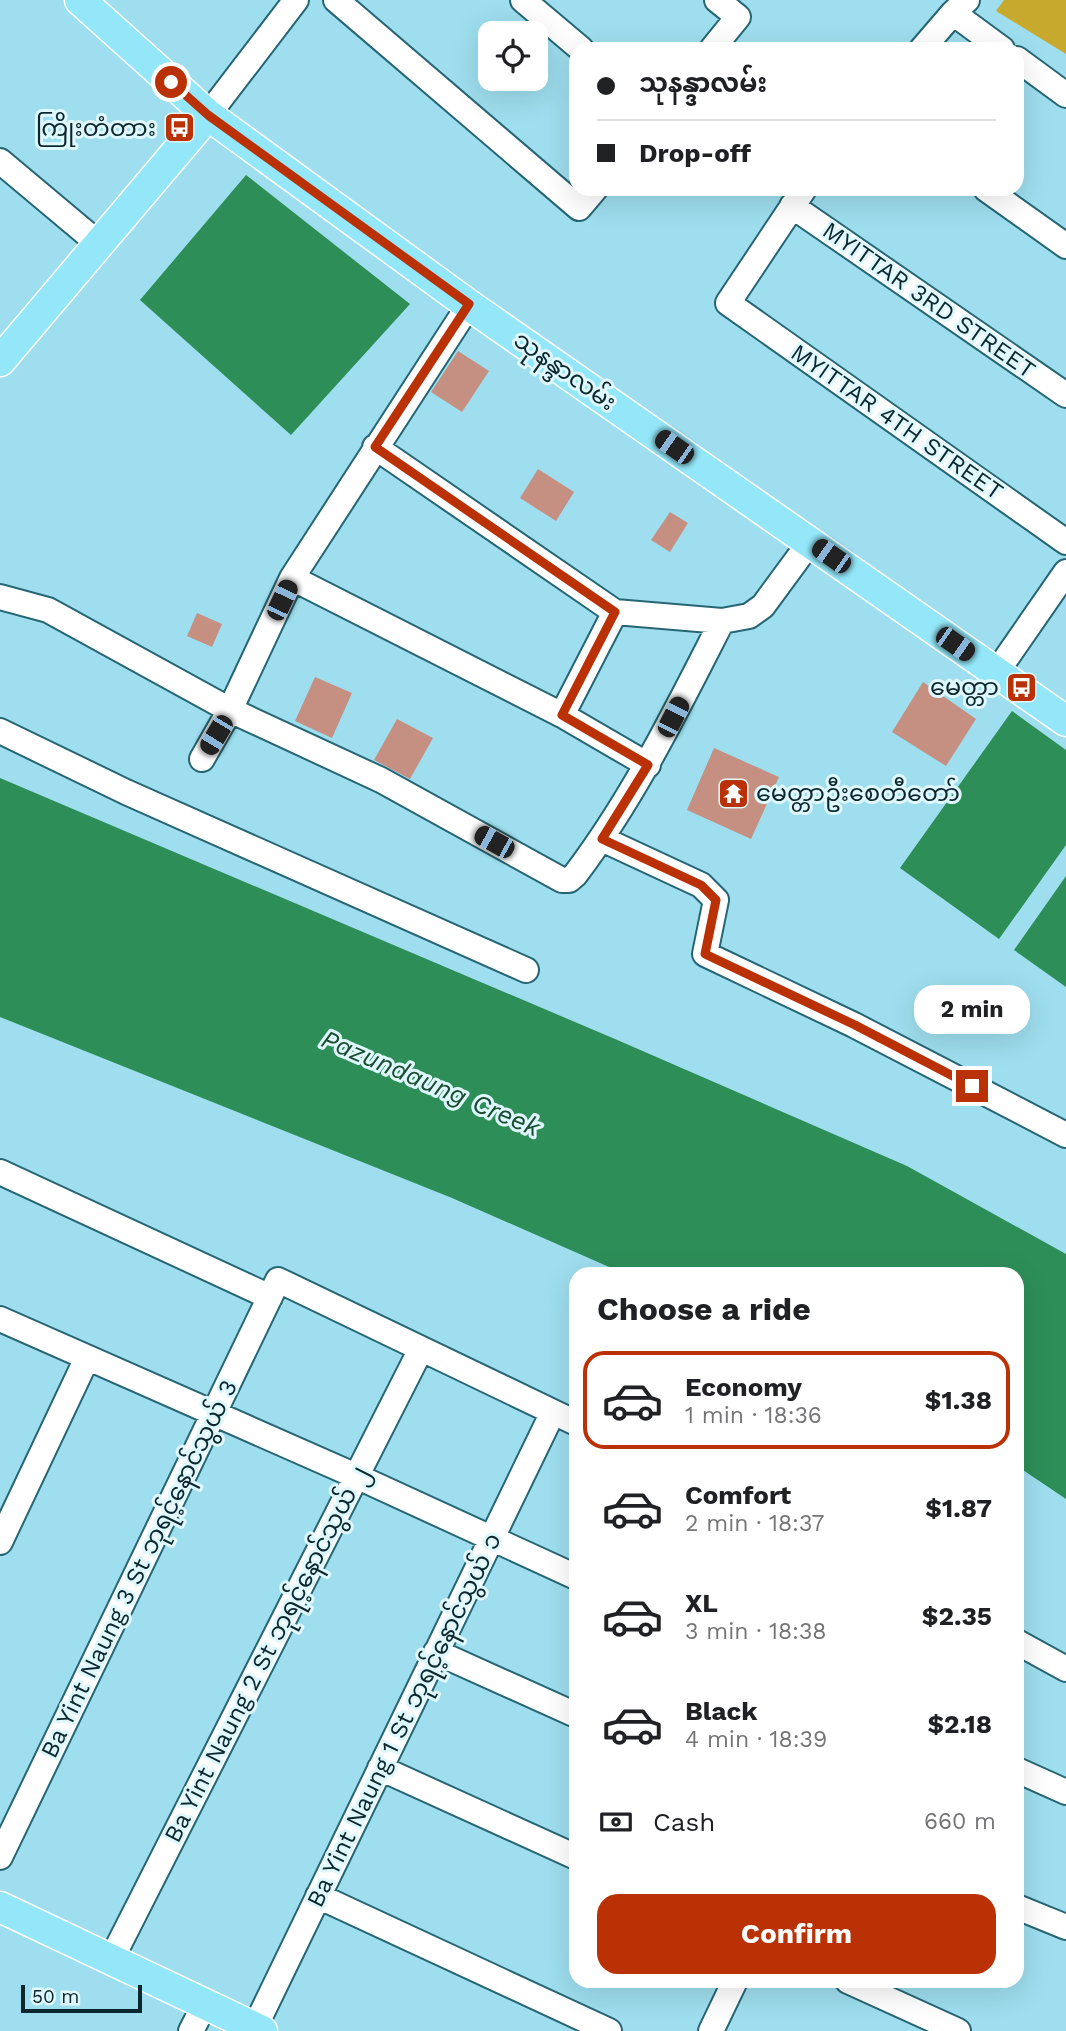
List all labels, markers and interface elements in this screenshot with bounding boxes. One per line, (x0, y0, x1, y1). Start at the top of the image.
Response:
map controls (478, 21, 548, 91)
button: locate (478, 21, 548, 91)
route start (155, 66, 187, 98)
text: သုနန္ဒာလမ်း (639, 68, 767, 98)
bus stop icon: ကြိုးတံတား (162, 111, 196, 145)
place label: ကြိုးတံတား (36, 112, 156, 147)
text: Drop-off (639, 138, 751, 168)
street label: MYITTAR 3RD STREET (817, 216, 1041, 384)
street label: သုနန္ဒာလမ်း (505, 324, 623, 421)
street label: MYITTAR 4TH STREET (786, 338, 1008, 506)
car (651, 426, 698, 468)
car (808, 535, 855, 577)
car (264, 577, 301, 623)
car (932, 623, 979, 665)
bus stop icon: မေတ္တာ (1005, 670, 1039, 704)
place label: မေတ္တာ (930, 673, 999, 706)
car (655, 694, 692, 740)
car (197, 712, 236, 758)
temple icon: မေတ္တာဦးစေတီတော် (716, 776, 750, 810)
place label: မေတ္တာဦးစေတီတော် (756, 777, 960, 812)
car (471, 823, 518, 861)
callout: 2 min (914, 984, 1030, 1034)
text: 2 min (941, 996, 1003, 1023)
water label: Pazundaung Creek (317, 1023, 546, 1143)
route end (956, 1070, 988, 1102)
text: Choose a ride (597, 1290, 811, 1328)
icon: car (601, 1369, 664, 1432)
text: Economy (685, 1372, 802, 1402)
street label: Ba Yint Naung 3 St ဘုရင့်နောင်သွယ် 3 (33, 1375, 247, 1765)
text: $1.38 (925, 1385, 992, 1415)
text: 1 min · 18:36 (685, 1402, 822, 1429)
street label: Ba Yint Naung 2 St ဘုရင့်နောင်သွယ် ၂ (157, 1460, 378, 1849)
icon: car (601, 1477, 664, 1540)
text: Comfort (685, 1480, 791, 1510)
text: $1.87 (925, 1493, 992, 1523)
text: 2 min · 18:37 (685, 1510, 824, 1537)
street label: Ba Yint Naung 1 St ဘုရင့်နောင်သွယ် ၁ (299, 1528, 512, 1914)
icon: car (601, 1585, 664, 1648)
text: XL (685, 1588, 718, 1618)
text: $2.35 (922, 1601, 992, 1631)
text: 3 min · 18:38 (685, 1618, 826, 1645)
icon: car (601, 1693, 664, 1756)
text: Black (685, 1696, 757, 1726)
text: $2.18 (927, 1709, 992, 1739)
text: 4 min · 18:39 (685, 1726, 827, 1753)
icon: cash (597, 1803, 635, 1841)
text: Cash (653, 1807, 715, 1837)
text: 660 m (924, 1808, 996, 1835)
button: Confirm (597, 1894, 996, 1974)
scale bar (21, 1982, 142, 2014)
text: 50 m (32, 1985, 79, 2008)

